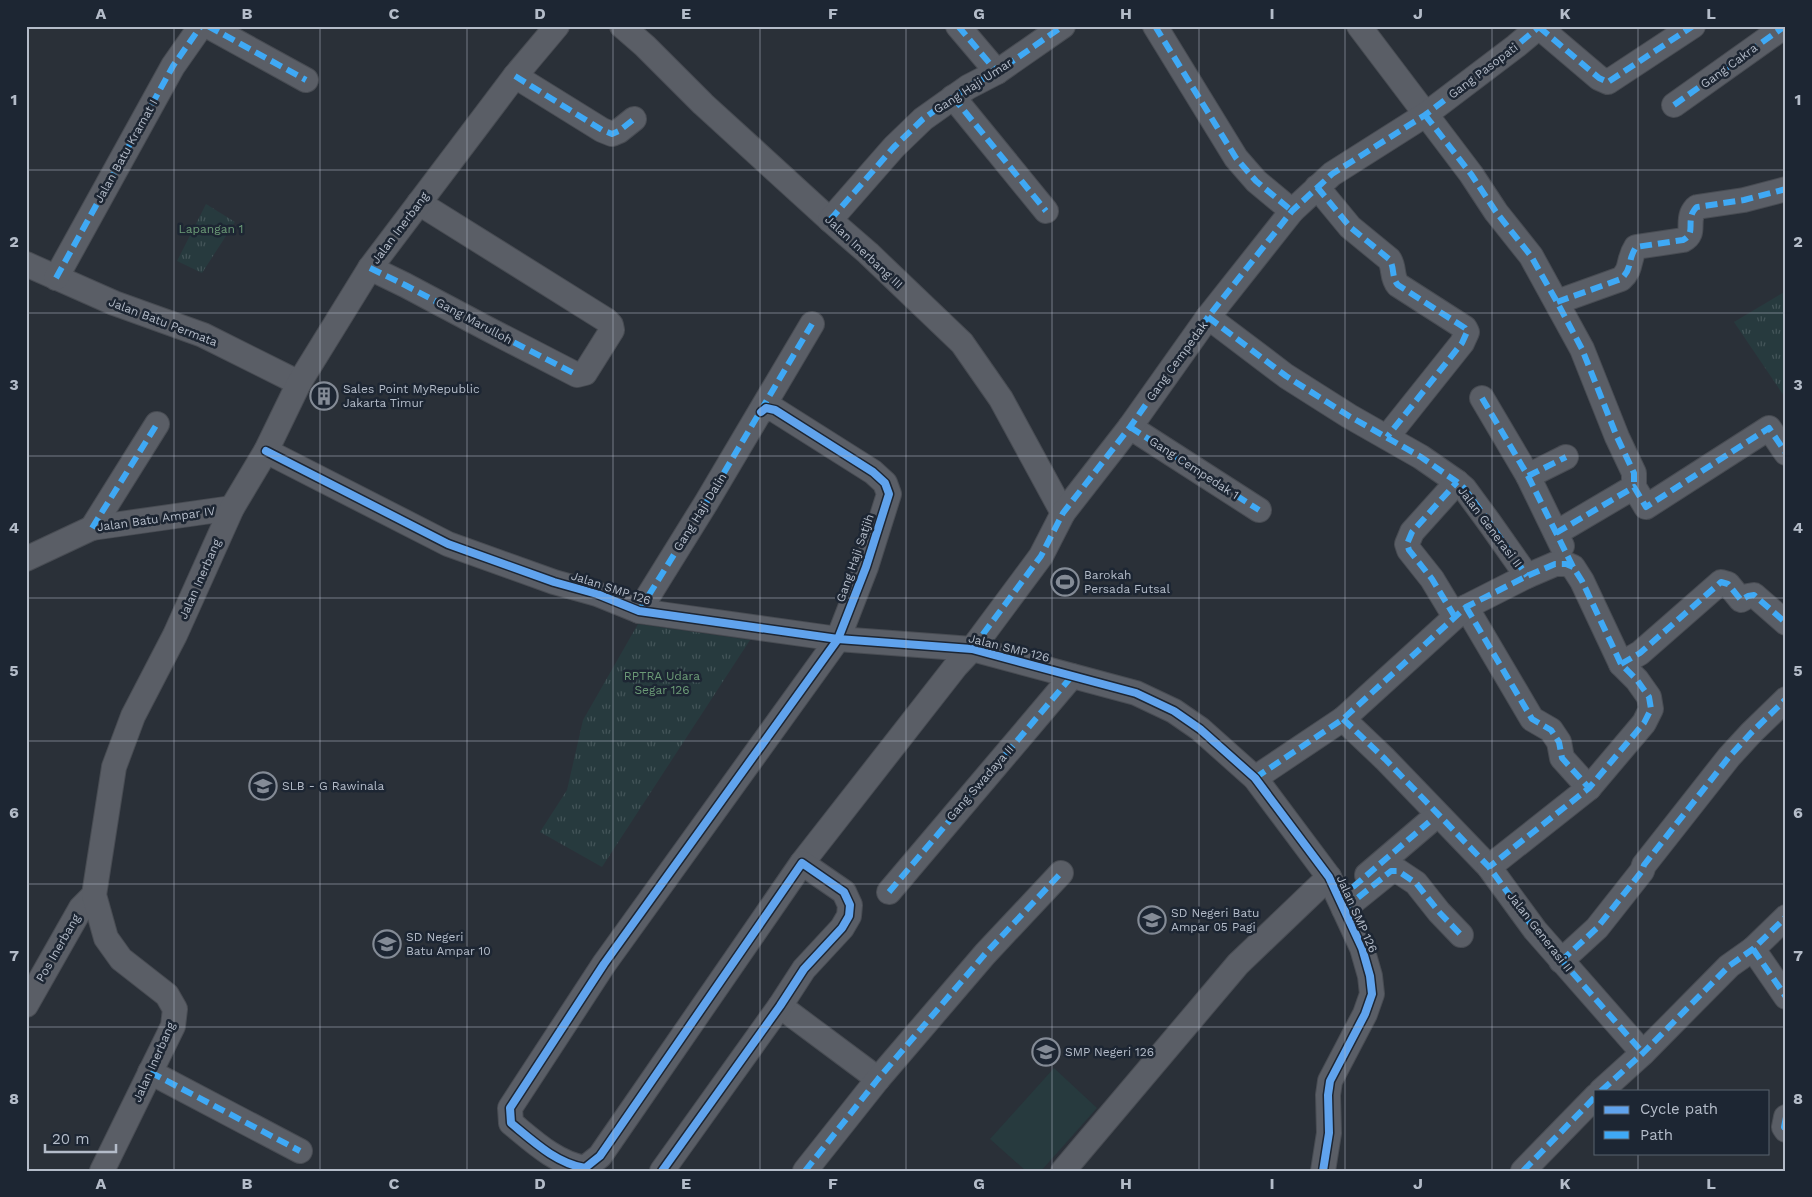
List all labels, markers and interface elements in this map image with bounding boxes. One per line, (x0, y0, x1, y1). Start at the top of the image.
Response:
text: A (96, 4, 107, 23)
text: B (242, 4, 253, 23)
text: C (389, 4, 400, 23)
text: D (534, 4, 546, 23)
text: E (681, 4, 691, 23)
text: F (828, 4, 838, 23)
text: G (973, 4, 985, 23)
text: H (1120, 4, 1132, 23)
text: I (1269, 4, 1275, 23)
text: J (1413, 4, 1423, 23)
text: K (1559, 4, 1571, 23)
text: L (1706, 4, 1716, 23)
street label: Gang Pasopati (1446, 40, 1520, 102)
street label: Gang Cakra (1698, 41, 1760, 91)
street label: Gang Haji Umar (931, 55, 1015, 117)
text: 1 (11, 90, 17, 109)
text: 1 (1795, 90, 1801, 109)
street label: Jalan Batu Kramat I (92, 97, 160, 205)
street label: Jalan Inerbang (368, 189, 432, 267)
street label: Jalan Inerbang III (822, 212, 906, 292)
park label: Lapangan 1 (179, 222, 243, 236)
text: 2 (9, 232, 19, 251)
text: 2 (1793, 232, 1803, 251)
street label: Jalan Batu Permata (107, 295, 219, 349)
street label: Gang Marulloh (433, 295, 515, 347)
street label: Gang Cempedak (1143, 318, 1211, 404)
text: 3 (9, 375, 19, 394)
text: 3 (1793, 375, 1803, 394)
building icon: Sales Point MyRepublic Jakarta Timur (309, 381, 339, 411)
place label: Sales Point MyRepublic Jakarta Timur (343, 382, 480, 410)
street label: Gang Cempedak 1 (1147, 434, 1241, 502)
street label: Gang Haji Dalin (670, 470, 730, 554)
street label: Jalan Generasi II (1455, 484, 1525, 570)
street label: Jalan Batu Ampar IV (96, 504, 216, 534)
street label: Gang Haji Satjih (833, 512, 877, 604)
text: 4 (9, 518, 19, 537)
text: 4 (1793, 518, 1803, 537)
street label: Jalan Inerbang (176, 536, 224, 621)
sports icon: Barokah Persada Futsal (1050, 567, 1080, 597)
street label: Jalan SMP 126 (569, 568, 653, 608)
place label: Barokah Persada Futsal (1084, 568, 1170, 596)
street label: Jalan SMP 126 (967, 631, 1051, 665)
text: 5 (9, 661, 19, 680)
text: 5 (1793, 661, 1803, 680)
park label: RPTRA Udara Segar 126 (624, 669, 700, 697)
street label: Gang Swadaya II (943, 742, 1017, 824)
school or university icon: SLB - G Rawinala (248, 771, 278, 801)
place label: SLB - G Rawinala (282, 779, 385, 793)
text: 6 (9, 803, 19, 822)
text: 6 (1793, 803, 1803, 822)
street label: Jalan SMP 126 (1334, 873, 1380, 955)
street label: Jalan Generasi II (1504, 889, 1576, 975)
school or university icon: SD Negeri Batu Ampar 05 Pagi (1137, 905, 1167, 935)
place label: SD Negeri Batu Ampar 05 Pagi (1171, 906, 1259, 934)
street label: Pos Inerbang (33, 911, 83, 984)
school or university icon: SD Negeri Batu Ampar 10 (372, 929, 402, 959)
place label: SD Negeri Batu Ampar 10 (406, 930, 491, 958)
text: 7 (9, 946, 19, 965)
text: 7 (1793, 946, 1803, 965)
street label: Jalan Inerbang (130, 1019, 178, 1104)
school or university icon: SMP Negeri 126 (1031, 1037, 1061, 1067)
place label: SMP Negeri 126 (1065, 1045, 1154, 1059)
text: 8 (9, 1089, 19, 1108)
text: 8 (1793, 1089, 1803, 1108)
legend (1594, 1090, 1770, 1154)
text: Cycle path (1640, 1100, 1718, 1118)
scale bar (45, 1122, 116, 1154)
text: Path (1640, 1126, 1673, 1144)
text: 20 m (52, 1130, 90, 1148)
text: A (96, 1174, 107, 1193)
text: B (242, 1174, 253, 1193)
text: C (389, 1174, 400, 1193)
text: D (534, 1174, 546, 1193)
text: E (681, 1174, 691, 1193)
text: F (828, 1174, 838, 1193)
text: G (973, 1174, 985, 1193)
text: H (1120, 1174, 1132, 1193)
text: I (1269, 1174, 1275, 1193)
text: J (1413, 1174, 1423, 1193)
text: K (1559, 1174, 1571, 1193)
text: L (1706, 1174, 1716, 1193)

